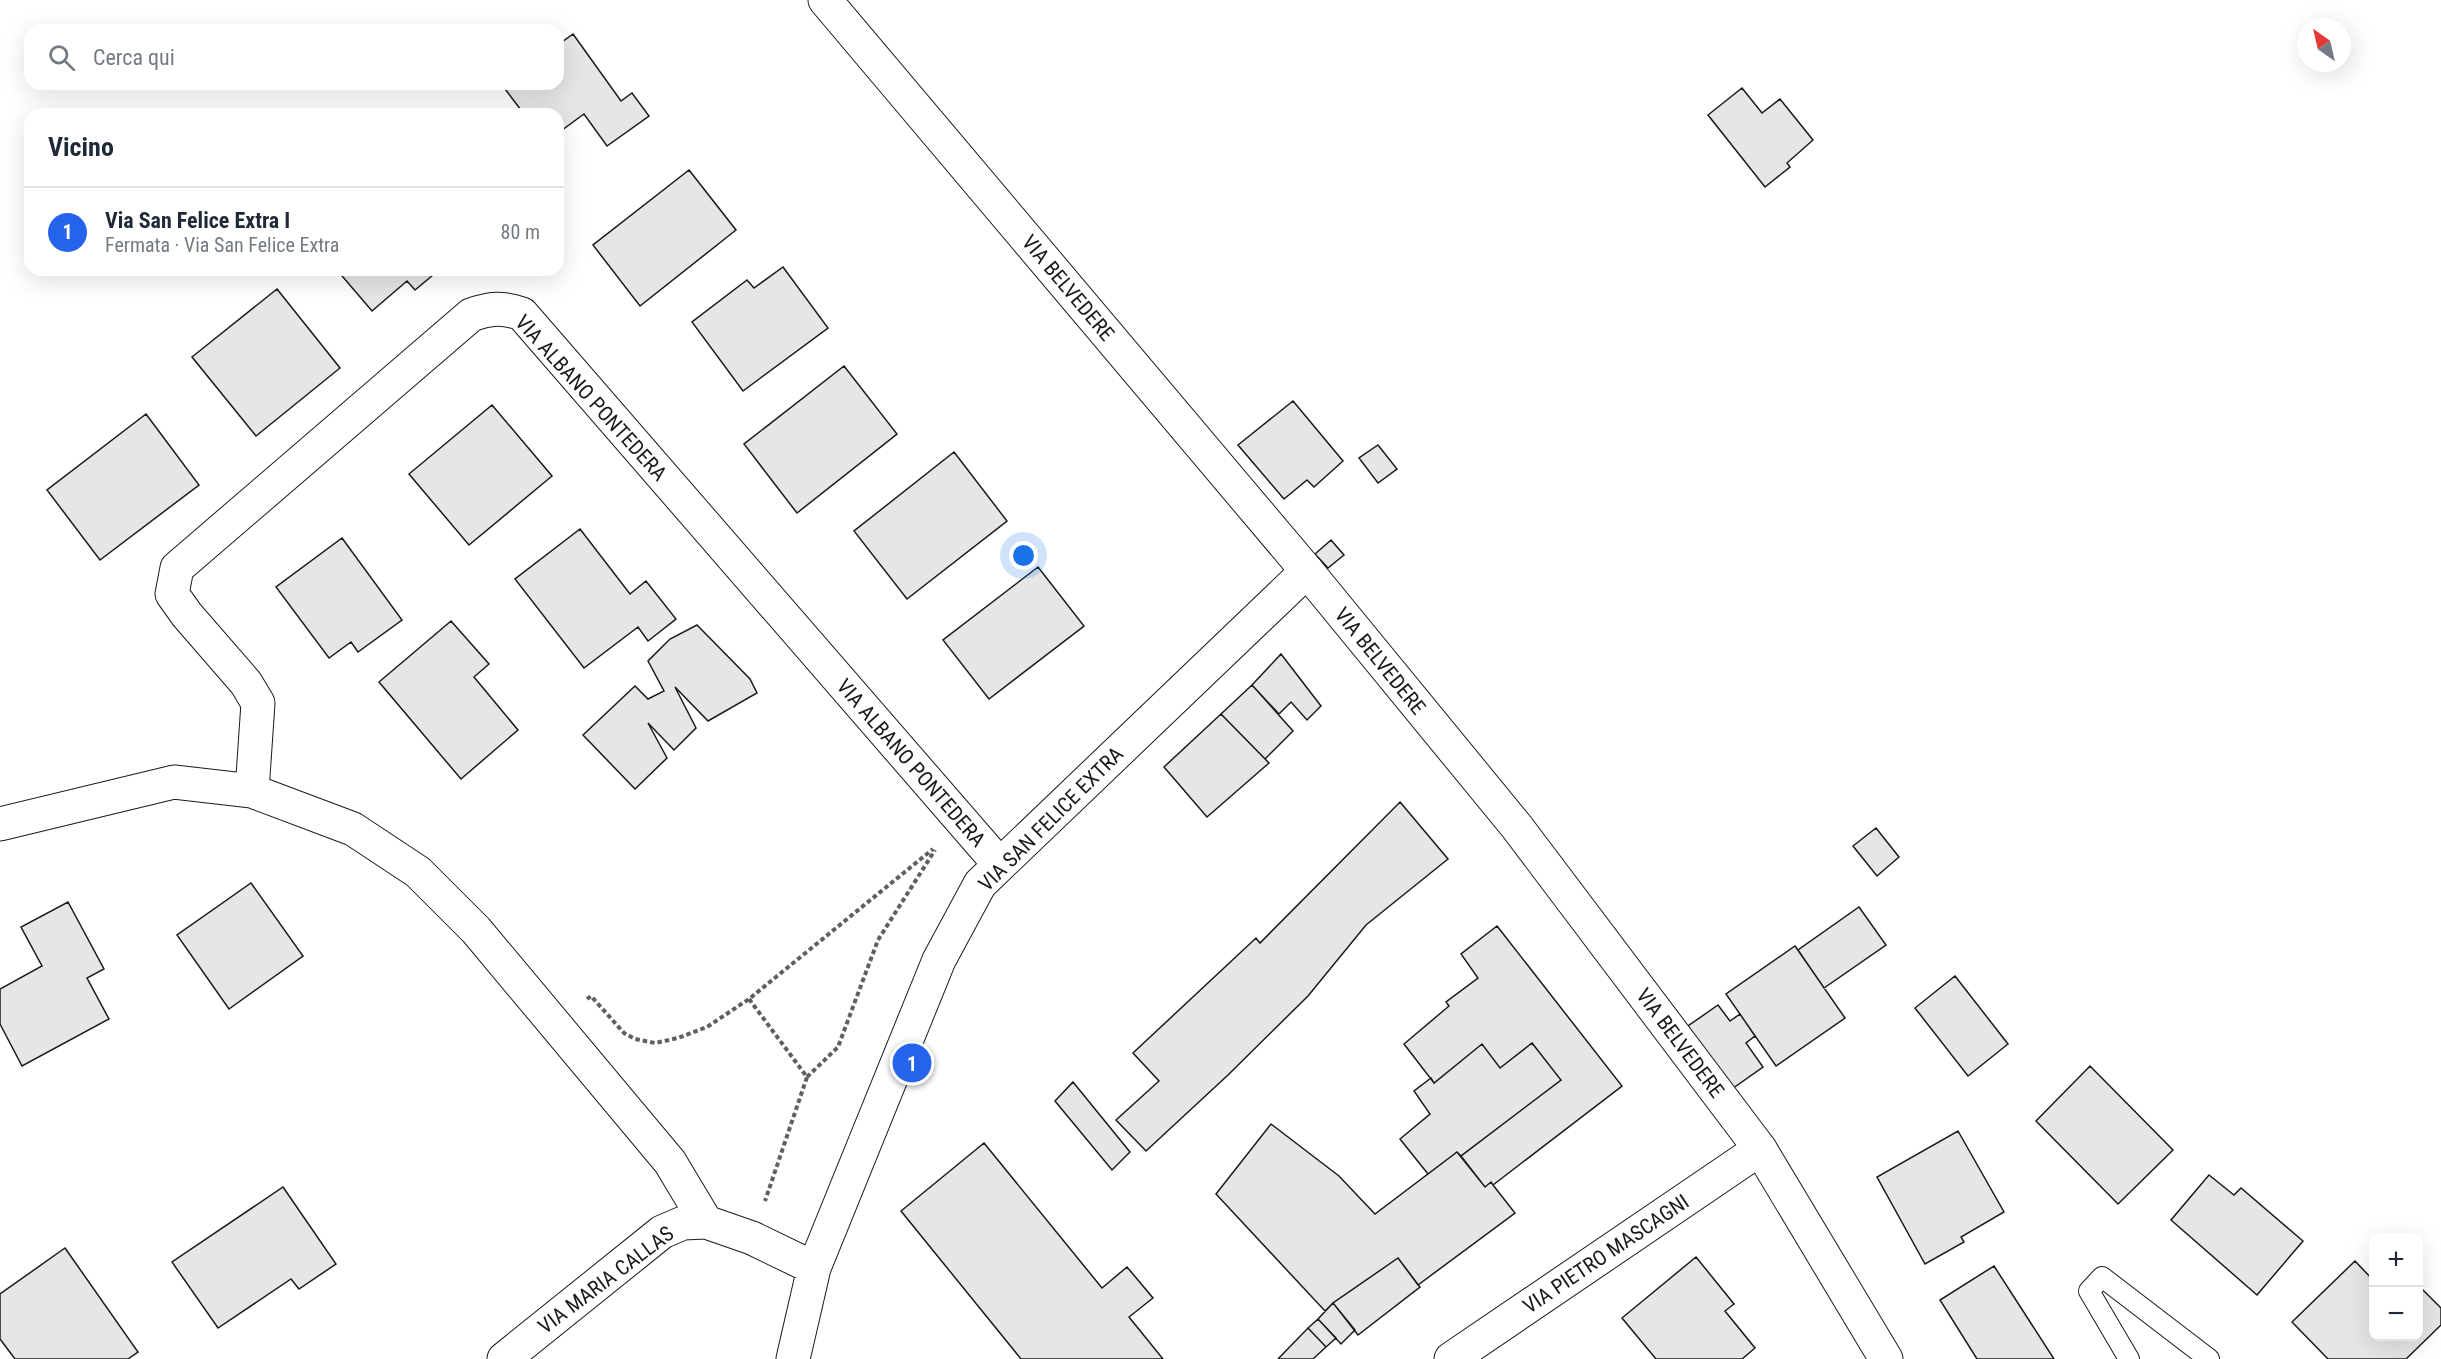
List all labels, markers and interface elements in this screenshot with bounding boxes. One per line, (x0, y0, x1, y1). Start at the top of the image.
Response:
north arrow (2297, 18, 2351, 72)
search box (24, 24, 564, 90)
icon: search (45, 41, 78, 74)
text: Cerca qui (93, 45, 175, 70)
text: Vicino (48, 132, 114, 162)
text: Via San Felice Extra I (105, 208, 290, 233)
text: 1 (62, 220, 73, 244)
text: 80 m (501, 220, 540, 244)
street label: VIA BELVEDERE (1017, 230, 1119, 346)
text: Fermata · Via San Felice Extra (105, 233, 339, 257)
street label: VIA ALBANO PONTEDERA (510, 310, 672, 486)
your location (1009, 541, 1038, 570)
street label: VIA BELVEDERE (1330, 603, 1430, 719)
street label: VIA ALBANO PONTEDERA (832, 674, 990, 852)
street label: VIA SAN FELICE EXTRA (974, 742, 1128, 896)
street label: VIA BELVEDERE (1631, 984, 1729, 1102)
pin: 1 (892, 1040, 932, 1086)
street label: VIA PIETRO MASCAGNI (1519, 1190, 1693, 1318)
street label: VIA MARIA CALLAS (534, 1221, 678, 1339)
map controls (2369, 1233, 2423, 1341)
button: + (2369, 1233, 2423, 1287)
button: − (2369, 1287, 2423, 1341)

